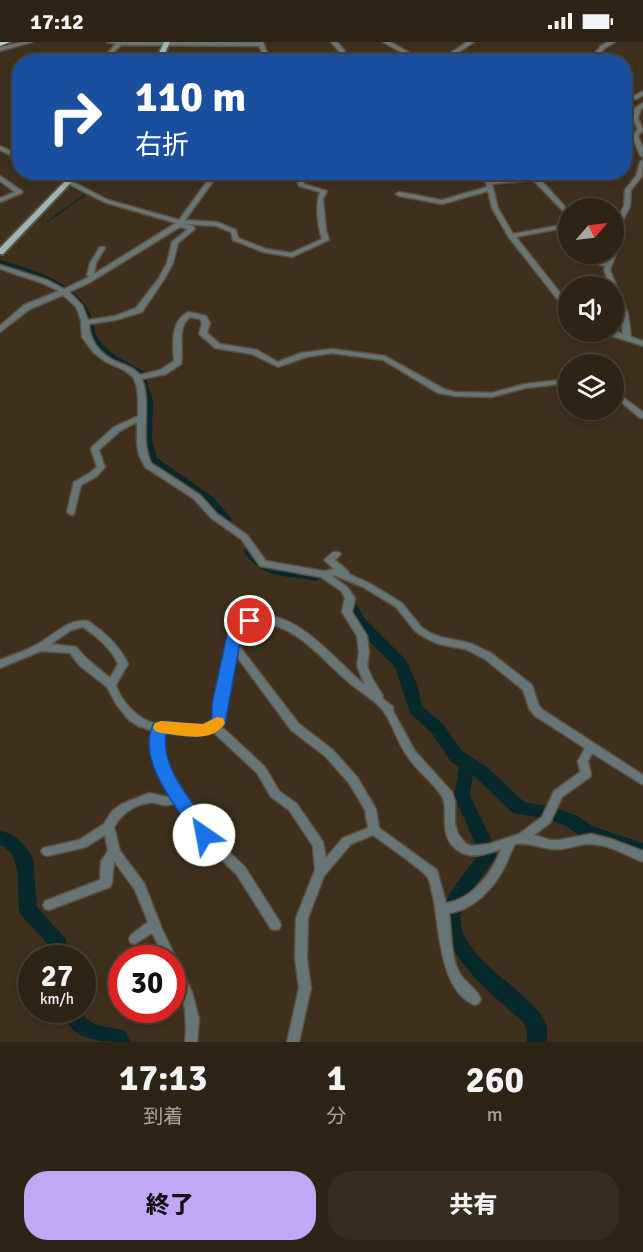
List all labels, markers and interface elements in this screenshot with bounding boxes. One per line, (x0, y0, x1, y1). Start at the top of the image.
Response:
text: 17:12 (30, 8, 84, 35)
text: 110 m (135, 72, 246, 123)
icon: right (36, 78, 114, 156)
text: 右折 (135, 129, 189, 162)
north arrow (558, 198, 624, 264)
map controls (558, 198, 624, 420)
button: sound (558, 276, 624, 342)
button: layers (558, 354, 624, 420)
pin (224, 595, 275, 646)
icon: arrive (233, 604, 266, 637)
position arrow (172, 803, 236, 867)
speed limit sign: 30 (108, 945, 186, 1023)
text: 27 (41, 958, 73, 995)
text: km/h (40, 990, 74, 1008)
text: 17:13 (119, 1056, 207, 1101)
text: 1 (327, 1056, 346, 1101)
text: 260 (466, 1058, 524, 1103)
text: m (487, 1102, 503, 1127)
text: 到着 (143, 1104, 183, 1129)
text: 分 (327, 1104, 347, 1129)
button: 終了 (24, 1171, 316, 1240)
button: 共有 (328, 1171, 619, 1240)

